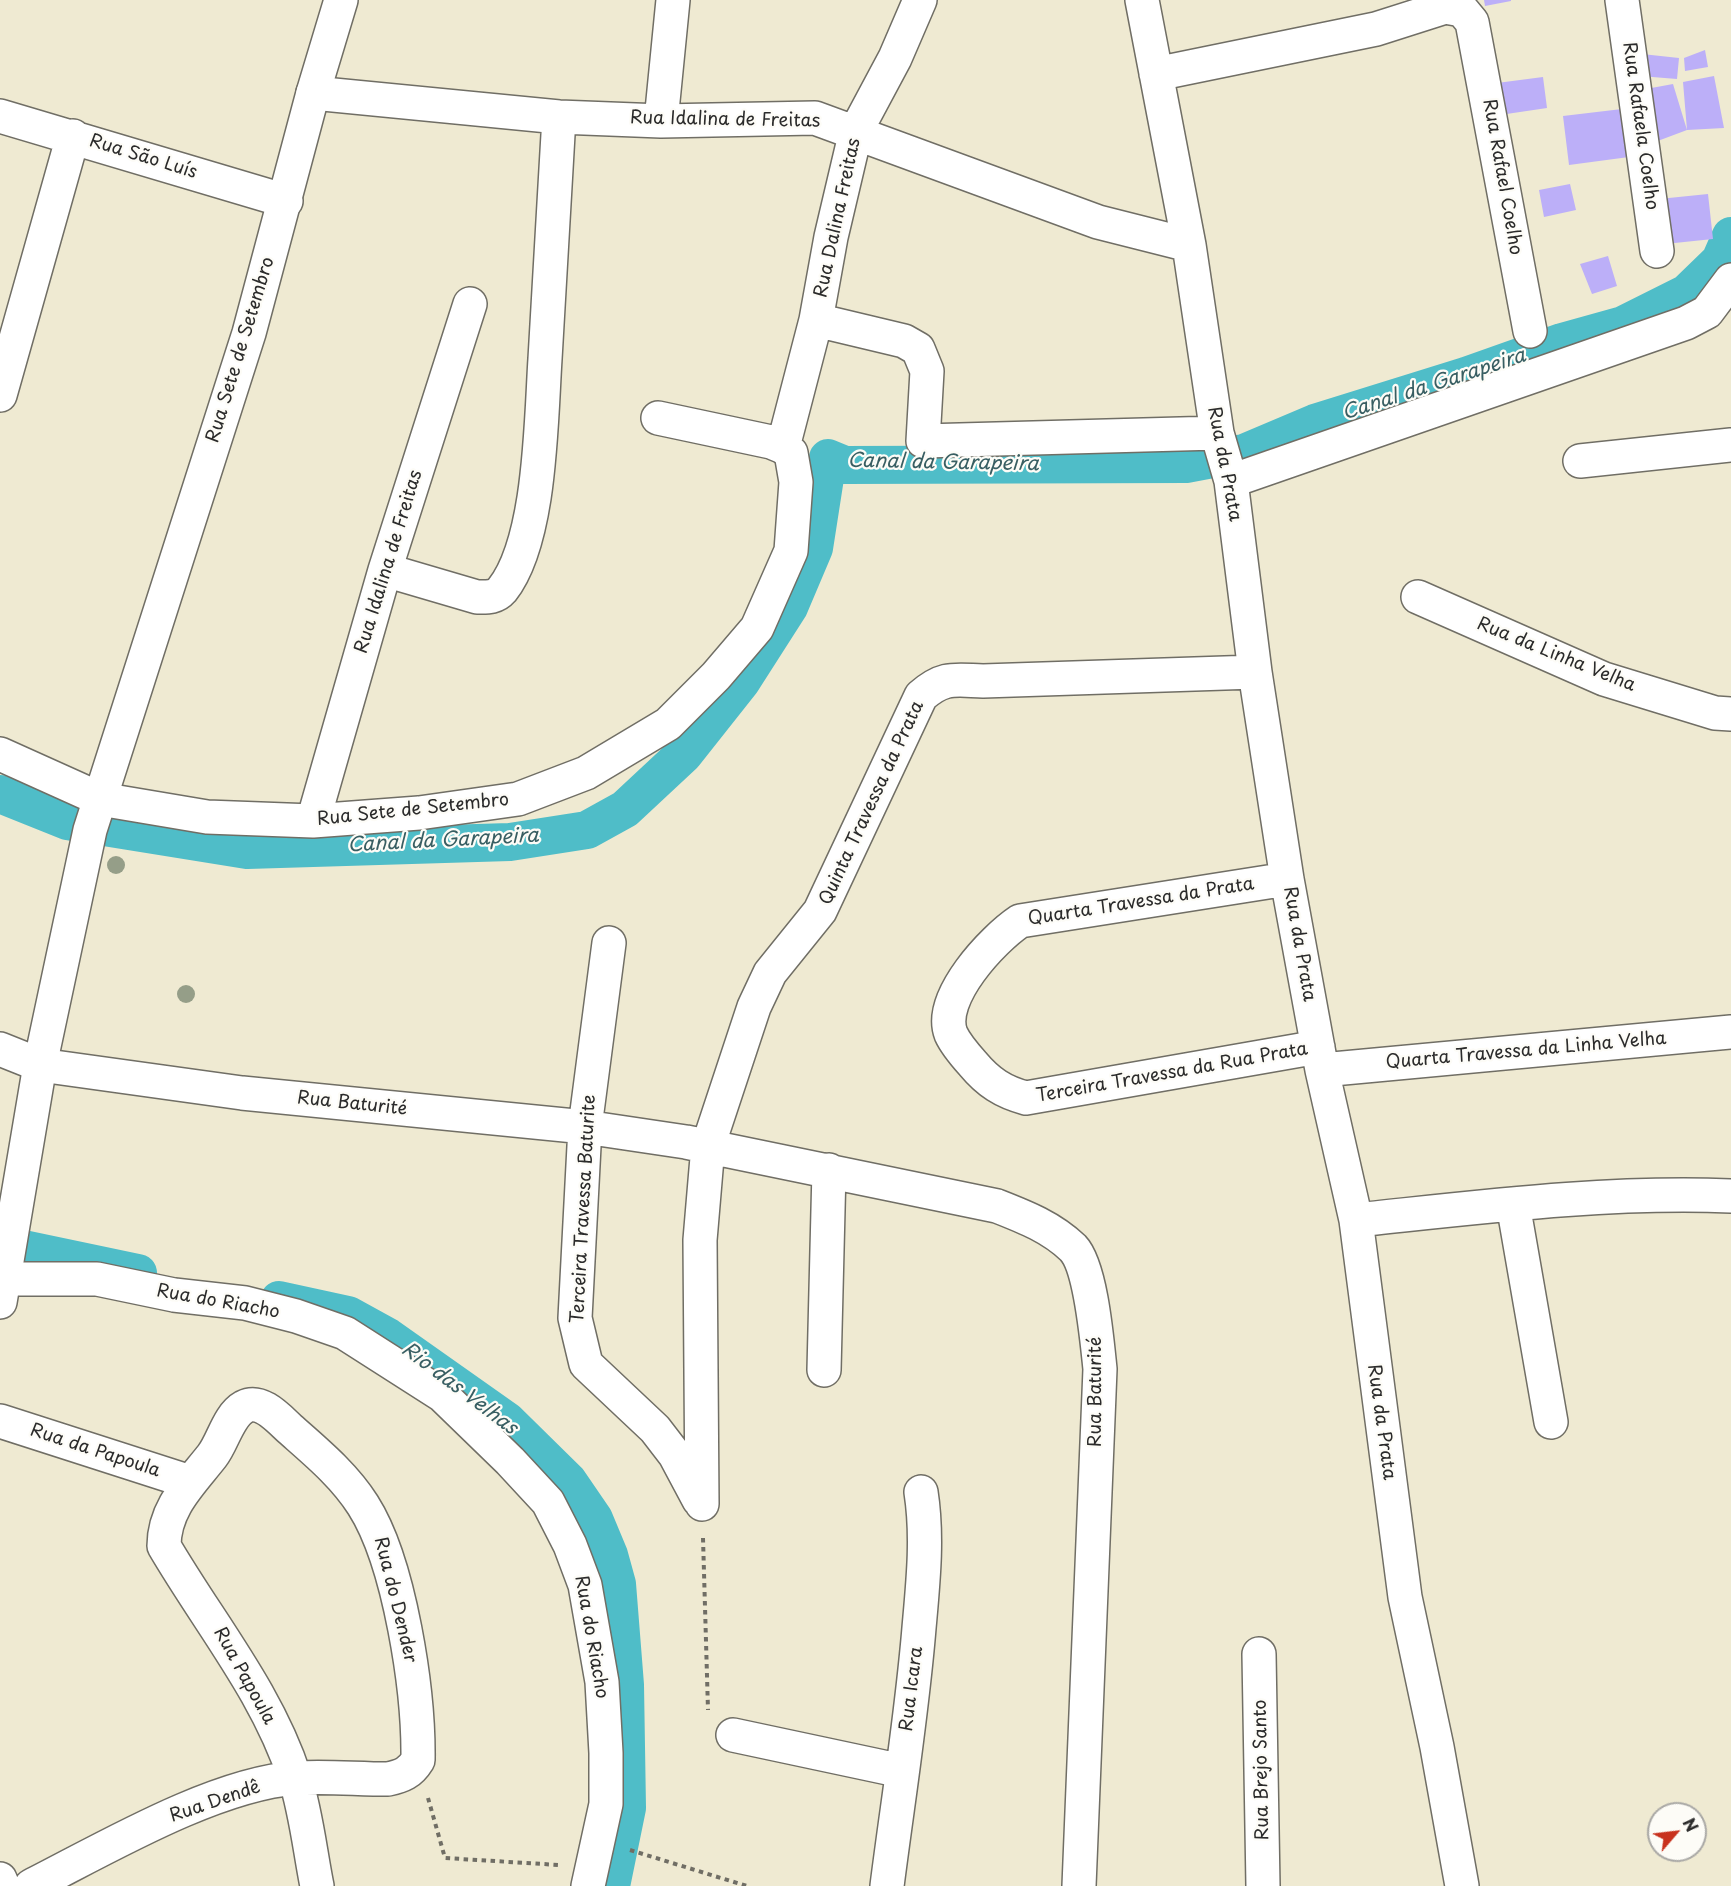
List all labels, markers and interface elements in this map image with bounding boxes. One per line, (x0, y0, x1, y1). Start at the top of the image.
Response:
street label: Rua Rafaela Coelho (1618, 41, 1662, 211)
street label: Rua Rafael Coelho (1478, 97, 1526, 257)
street label: Rua Idalina de Freitas (630, 108, 820, 132)
street label: Rua São Luís (86, 130, 200, 184)
street label: Rua Dalina Freitas (811, 136, 865, 300)
street label: Rua Sete de Setembro (202, 255, 280, 445)
water label: Canal da Garapeira (1339, 344, 1529, 426)
street label: Rua da Prata (1202, 405, 1246, 523)
water label: Canal da Garapeira (847, 449, 1039, 477)
street label: Rua Idalina de Freitas (351, 468, 427, 656)
street label: Rua da Linha Velha (1473, 613, 1639, 697)
street label: Quinta Travessa da Prata (815, 698, 929, 908)
street label: Rua Sete de Setembro (316, 789, 510, 831)
water label: Canal da Garapeira (347, 824, 539, 858)
street label: Quarta Travessa da Prata (1026, 873, 1256, 931)
street label: Rua da Prata (1278, 885, 1320, 1003)
street label: Quarta Travessa da Linha Velha (1385, 1028, 1667, 1074)
street label: Terceira Travessa da Rua Prata (1035, 1038, 1309, 1108)
street label: Rua Baturité (296, 1087, 408, 1121)
street label: Terceira Travessa Baturite (567, 1094, 601, 1324)
street label: Rua do Riacho (155, 1281, 281, 1323)
street label: Rua Baturité (1085, 1337, 1107, 1447)
water label: Rio das Velhas (396, 1338, 522, 1440)
street label: Rua da Prata (1362, 1363, 1400, 1481)
street label: Rua da Papoula (27, 1420, 163, 1482)
street label: Rua do Dender (369, 1535, 421, 1665)
street label: Rua do Riacho (570, 1574, 612, 1700)
street label: Rua Papoula (208, 1624, 280, 1728)
street label: Rua Icara (896, 1645, 928, 1733)
street label: Rua Brejo Santo (1250, 1699, 1274, 1841)
street label: Rua Dendê (167, 1776, 263, 1828)
north arrow (1647, 1802, 1707, 1862)
text: N (1678, 1813, 1705, 1836)

